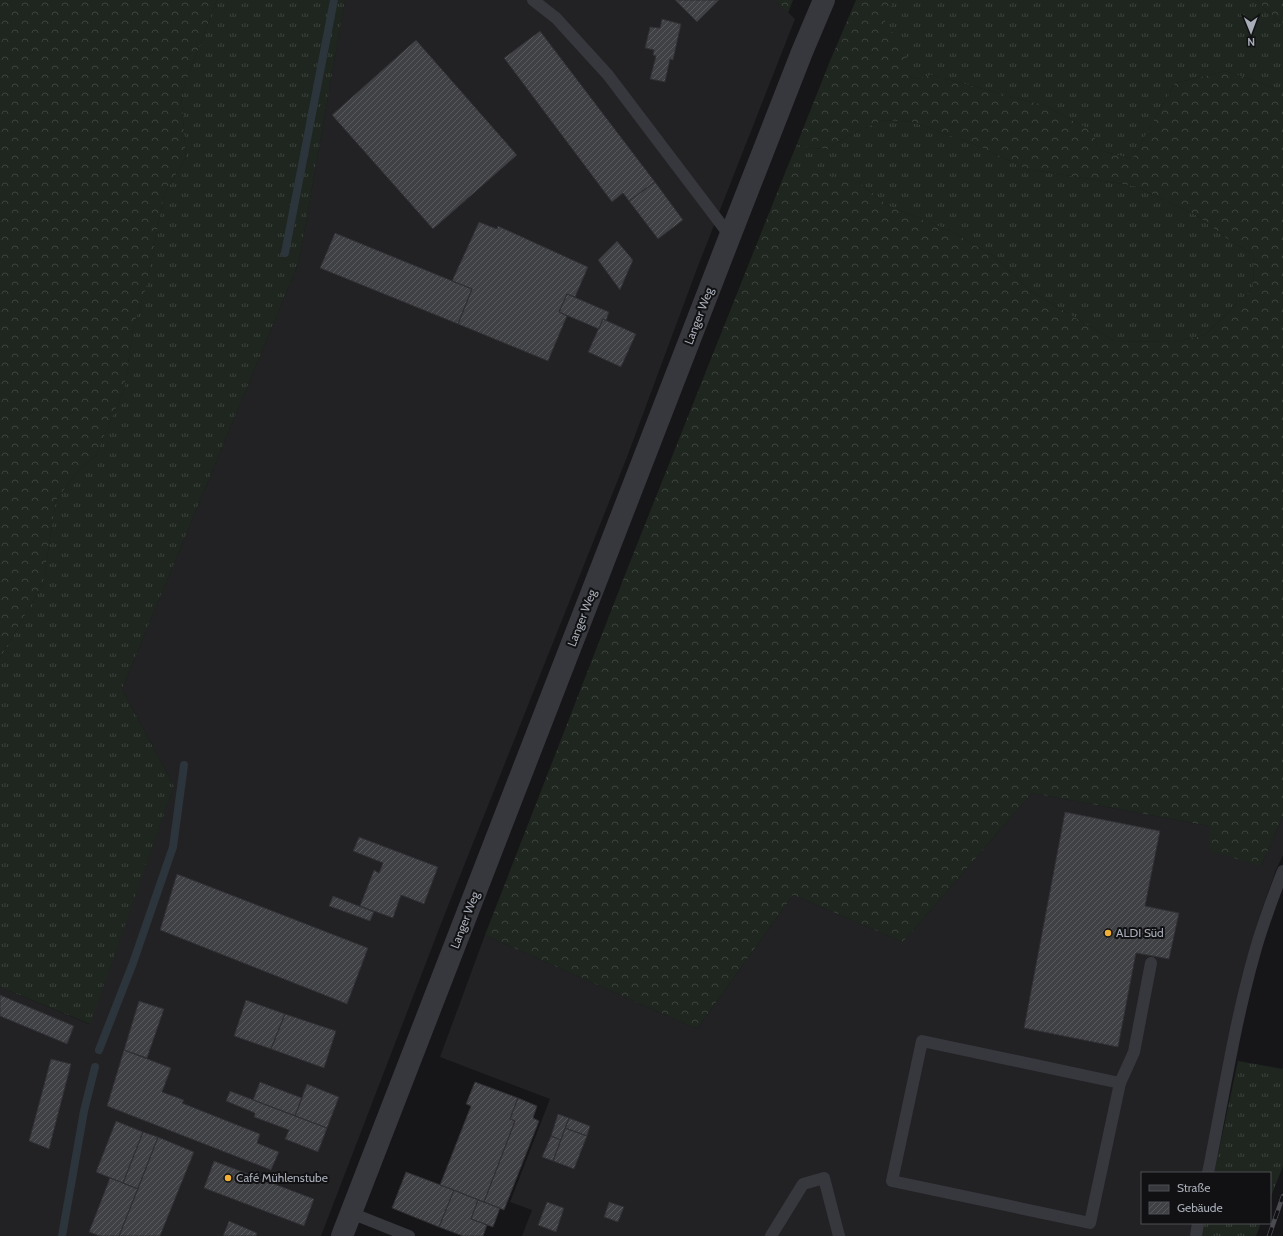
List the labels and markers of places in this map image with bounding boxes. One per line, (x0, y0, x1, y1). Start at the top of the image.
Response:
place label: ALDI Süd (1116, 925, 1164, 940)
marker: ALDI Süd (1103, 928, 1113, 938)
place label: Café Mühlenstube (236, 1170, 328, 1185)
marker: Café Mühlenstube (223, 1173, 233, 1183)

